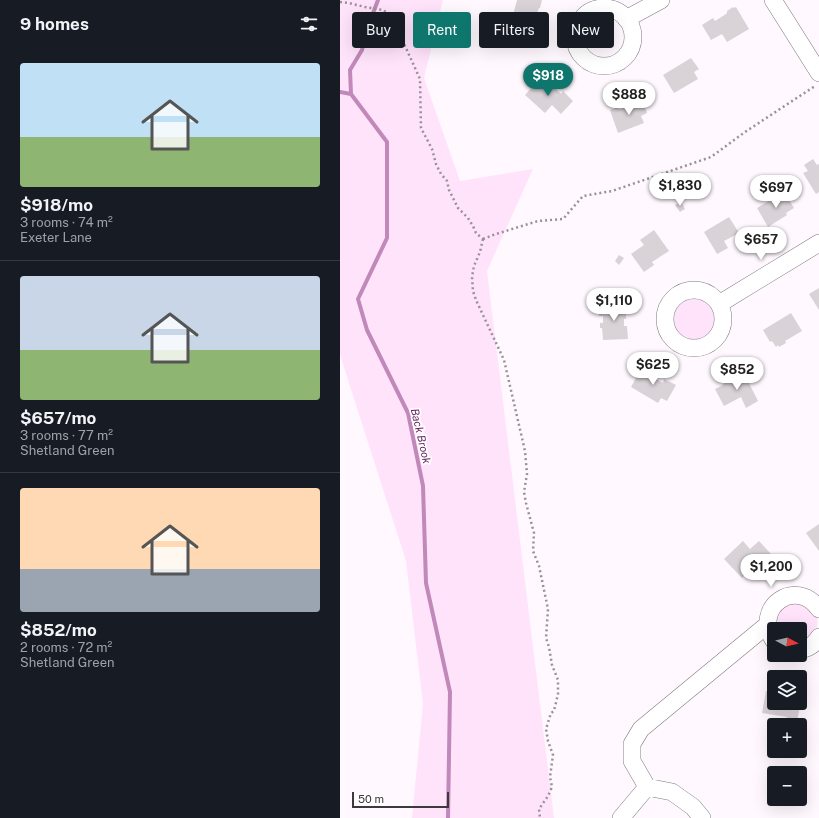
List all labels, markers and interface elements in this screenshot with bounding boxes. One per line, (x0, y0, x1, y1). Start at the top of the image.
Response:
chip: Buy (352, 12, 405, 48)
chip: Rent (413, 12, 471, 48)
chip: Filters (479, 12, 549, 48)
chip: New (557, 12, 614, 48)
icon: filters (298, 13, 320, 35)
text: 9 homes (20, 14, 89, 34)
pin: $918 (524, 63, 572, 97)
text: $918 (532, 68, 564, 83)
pin: $888 (605, 82, 653, 116)
text: $888 (612, 87, 646, 102)
icon: home (134, 89, 206, 161)
pin: $1,830 (647, 173, 713, 207)
pin: $697 (752, 175, 800, 209)
text: $1,830 (658, 178, 702, 193)
text: $697 (759, 180, 793, 195)
text: $918/mo (20, 195, 93, 215)
text: 3 rooms · 74 m² (20, 215, 113, 230)
pin: $657 (737, 227, 785, 261)
text: Exeter Lane (20, 230, 92, 245)
text: $657 (744, 232, 778, 247)
pin: $1,110 (581, 288, 647, 322)
text: $1,110 (595, 293, 633, 308)
icon: home (134, 302, 206, 374)
pin: $625 (629, 352, 677, 386)
text: $625 (636, 357, 670, 372)
pin: $852 (713, 357, 761, 391)
text: $852 (720, 362, 754, 377)
water label: Back Brook (409, 407, 433, 465)
text: $657/mo (20, 408, 96, 428)
text: 3 rooms · 77 m² (20, 428, 113, 443)
text: Shetland Green (20, 443, 115, 458)
icon: home (134, 514, 206, 586)
pin: $1,200 (738, 554, 804, 588)
text: $1,200 (749, 559, 793, 574)
text: $852/mo (20, 620, 97, 640)
north arrow (767, 622, 807, 662)
map controls (767, 622, 807, 806)
text: 2 rooms · 72 m² (20, 640, 112, 655)
text: Shetland Green (20, 655, 115, 670)
button: layers (767, 670, 807, 710)
button: + (767, 718, 807, 758)
button: − (767, 766, 807, 806)
scale bar (352, 790, 449, 809)
text: 50 m (358, 793, 384, 805)

